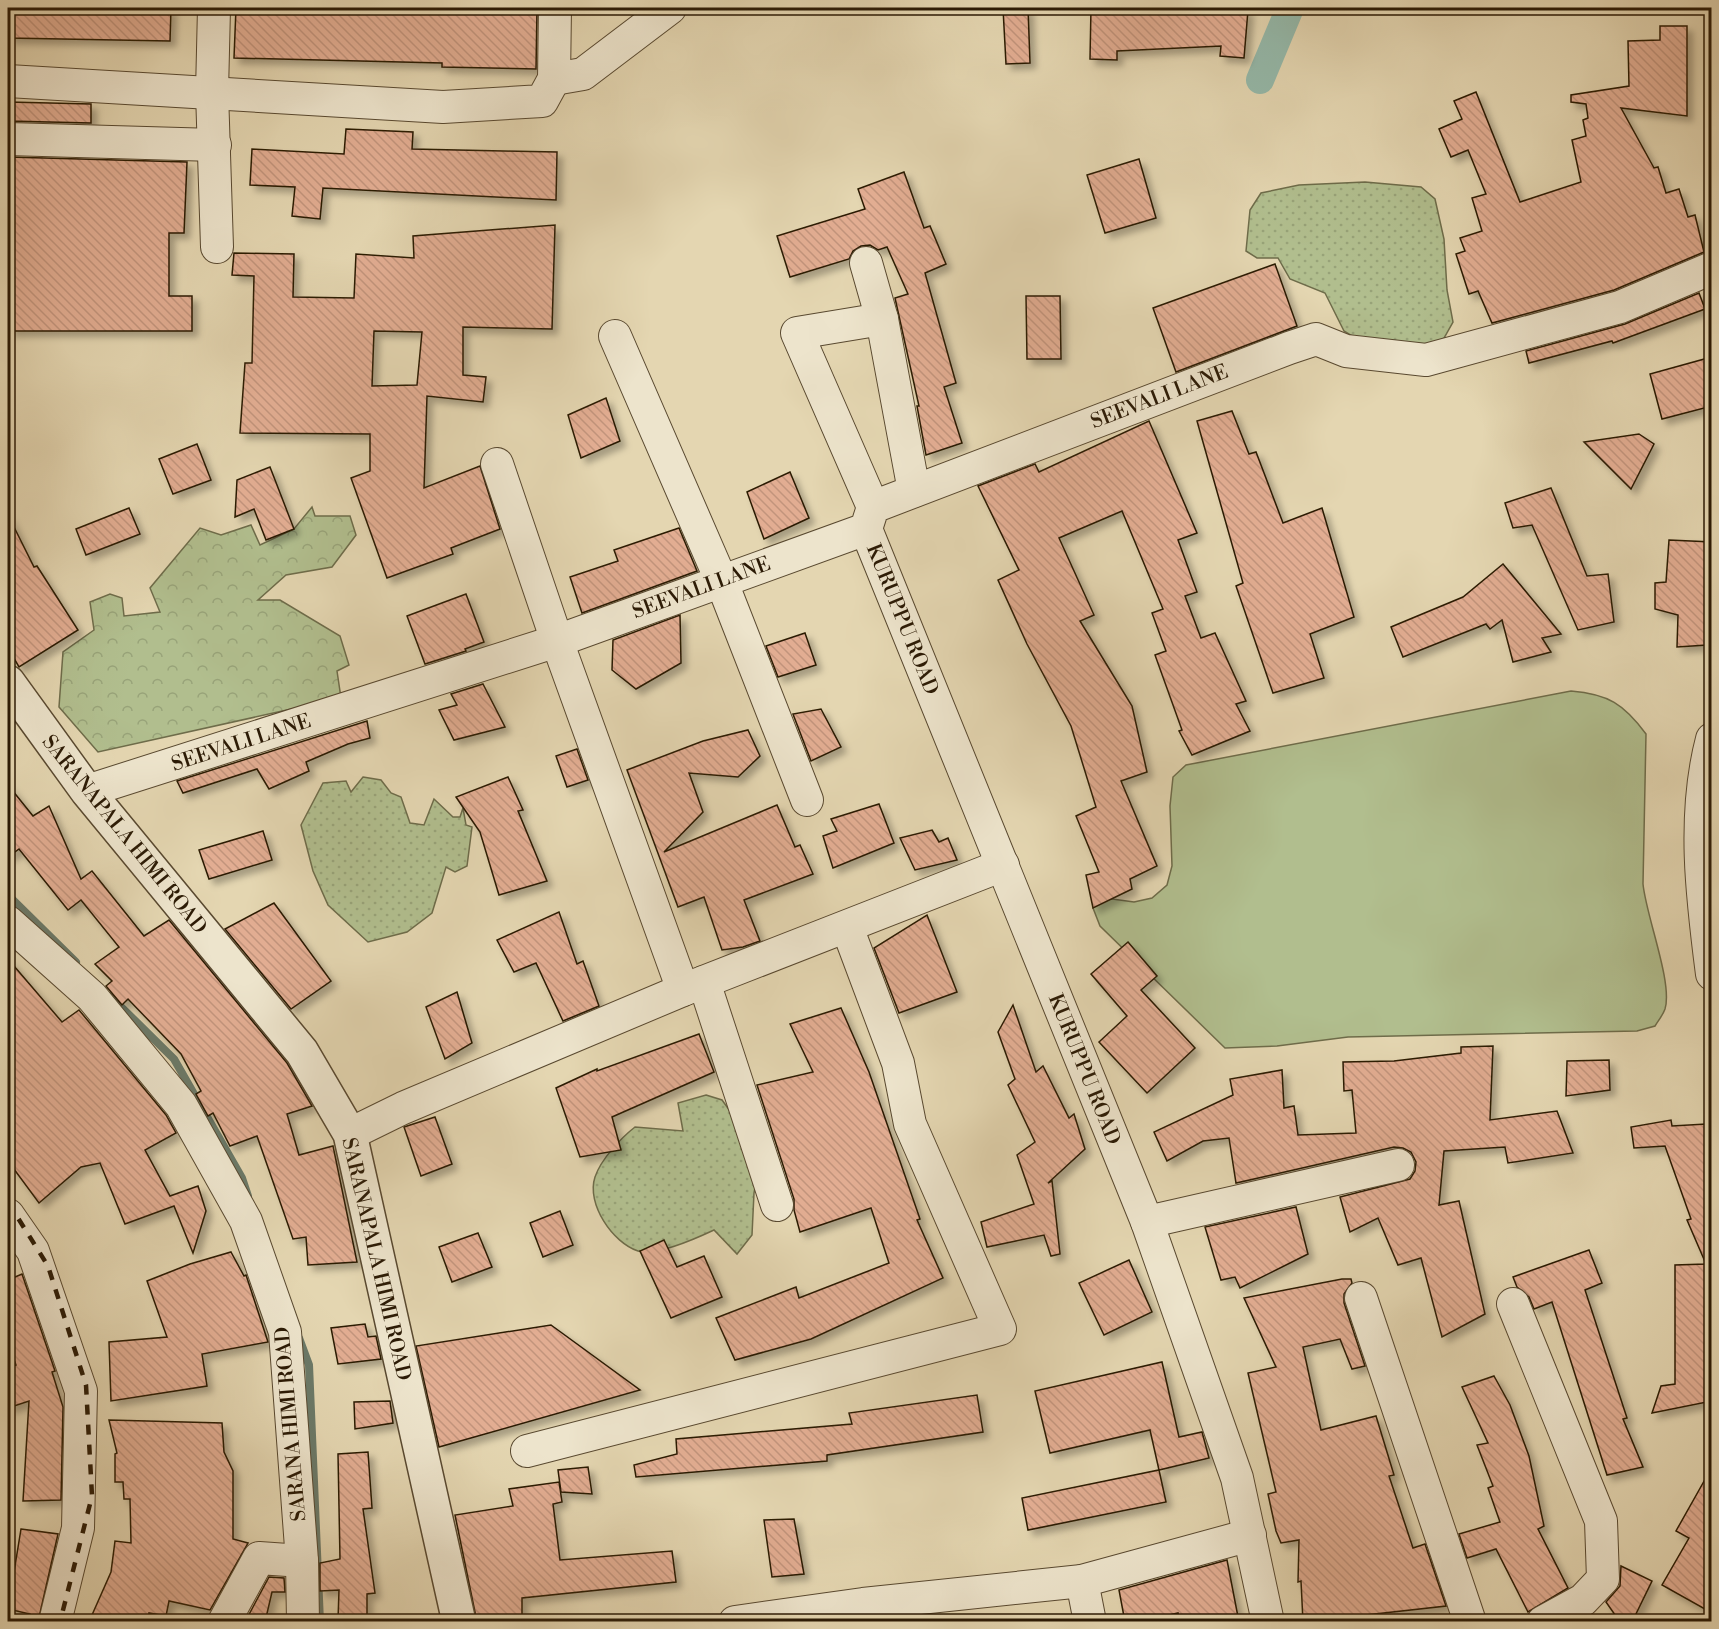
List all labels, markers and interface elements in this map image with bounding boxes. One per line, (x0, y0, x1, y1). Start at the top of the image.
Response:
street label: SEEVALI LANE (1087, 360, 1232, 435)
street label: KURUPPU ROAD (860, 540, 943, 699)
street label: SEEVALI LANE (629, 552, 774, 625)
street label: SEEVALI LANE (169, 709, 314, 778)
street label: SARANAPALA HIMI ROAD (36, 731, 212, 939)
street label: KURUPPU ROAD (1042, 990, 1125, 1149)
street label: SARANAPALA HIMI ROAD (335, 1135, 416, 1383)
street label: SARANA HIMI ROAD (271, 1326, 312, 1522)

